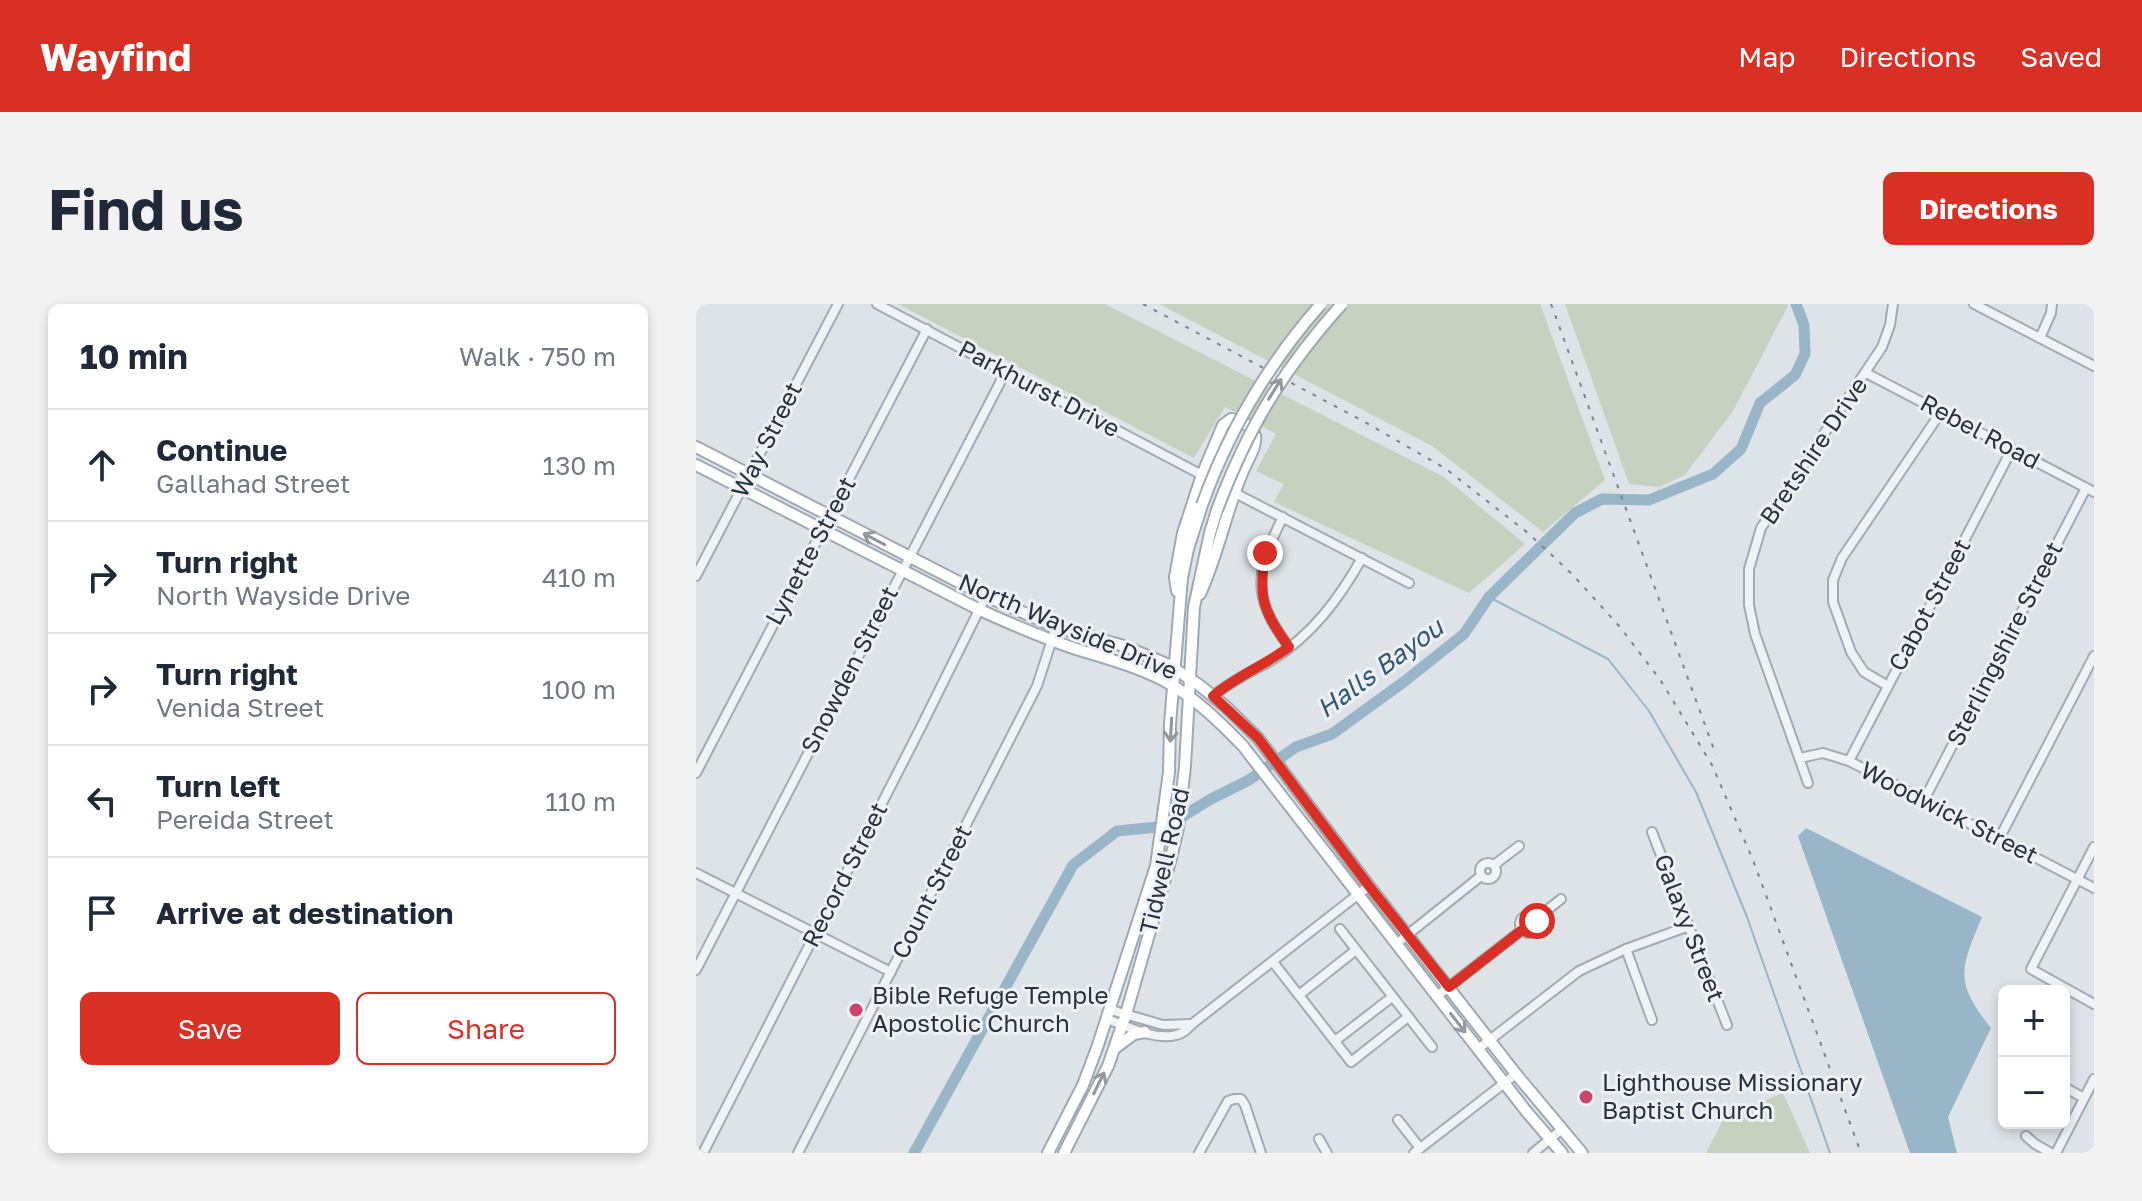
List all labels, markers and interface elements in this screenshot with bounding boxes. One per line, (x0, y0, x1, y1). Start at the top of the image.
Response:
text: Wayfind (40, 34, 191, 79)
text: Map (1738, 40, 1795, 73)
text: Directions (1839, 40, 1976, 73)
text: Saved (2020, 40, 2102, 73)
button: Directions (1883, 172, 2094, 245)
text: Find us (48, 175, 244, 242)
street label: Parkhurst Drive (954, 333, 1125, 442)
text: 10 min (80, 336, 188, 376)
text: Walk · 750 m (459, 341, 616, 372)
street label: Bretshire Drive (1753, 371, 1873, 529)
street label: Way Street (724, 377, 807, 502)
one-way arrow (1267, 379, 1284, 401)
street label: Rebel Road (1916, 387, 2045, 474)
text: Continue (156, 432, 287, 468)
icon: ahead (80, 443, 124, 487)
text: 130 m (543, 450, 616, 481)
text: Gallahad Street (156, 468, 350, 499)
street label: Lynette Street (758, 471, 861, 629)
one-way arrow (863, 530, 886, 546)
street label: Cabot Street (1882, 533, 1976, 675)
route end (1247, 535, 1283, 571)
street label: Sterlingshire Street (1940, 536, 2068, 750)
text: Turn right (156, 544, 298, 580)
icon: right (80, 555, 124, 599)
text: 410 m (542, 562, 616, 593)
street label: North Wayside Drive (955, 566, 1182, 685)
text: North Wayside Drive (156, 580, 410, 611)
street label: Snowden Street (794, 581, 903, 758)
water label: Halls Bayou (1311, 610, 1451, 724)
text: Turn right (156, 656, 298, 692)
icon: right (80, 667, 124, 711)
text: 100 m (542, 674, 616, 705)
text: Venida Street (156, 692, 324, 723)
one-way arrow (1163, 716, 1178, 743)
street label: Woodwick Street (1856, 754, 2043, 869)
text: Turn left (156, 768, 281, 804)
icon: left (80, 779, 124, 823)
street label: Tidwell Road (1133, 785, 1194, 937)
text: 110 m (545, 786, 616, 817)
street label: Record Street (795, 797, 893, 951)
text: Pereida Street (156, 804, 334, 835)
street label: Count Street (885, 820, 977, 963)
street label: Galaxy Street (1649, 850, 1732, 1005)
icon: arrive (80, 891, 124, 935)
text: Arrive at destination (156, 895, 453, 931)
route start (1519, 903, 1555, 939)
place label: Bible Refuge Temple Apostolic Church (872, 980, 1108, 1037)
map controls (1998, 985, 2070, 1129)
button: + (1998, 985, 2070, 1057)
button: Save (80, 992, 340, 1065)
button: Share (356, 992, 616, 1065)
marker: Bible Refuge Temple Apostolic Church (847, 1001, 865, 1019)
one-way arrow (1449, 1012, 1466, 1033)
button: − (1998, 1057, 2070, 1129)
place label: Lighthouse Missionary Baptist Church (1602, 1067, 1863, 1124)
one-way arrow (1092, 1072, 1107, 1096)
marker: Lighthouse Missionary Baptist Church (1577, 1088, 1595, 1106)

